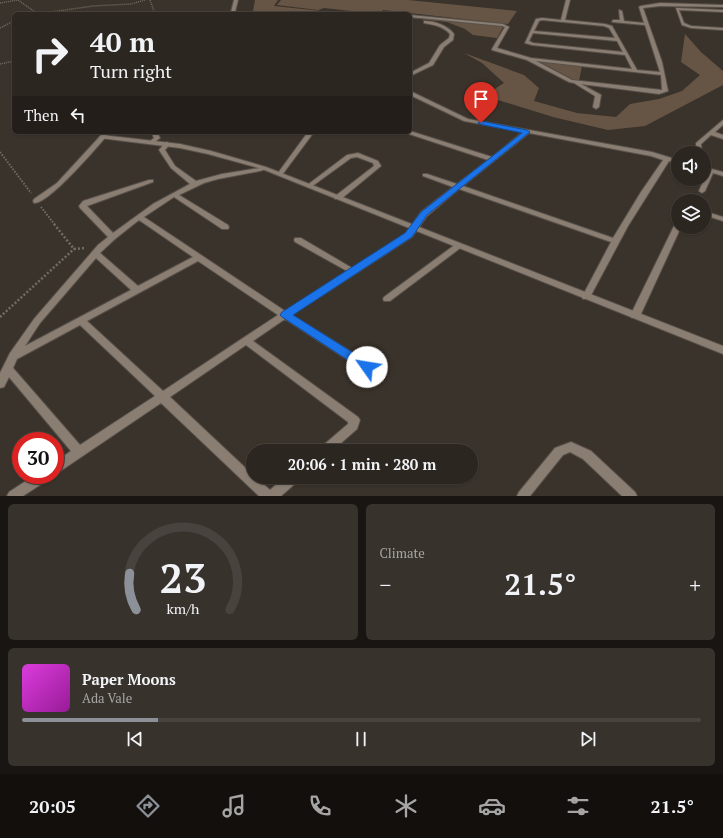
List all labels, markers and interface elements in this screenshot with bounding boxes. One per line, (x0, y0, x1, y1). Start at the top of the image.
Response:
text: 40 m (90, 23, 155, 60)
icon: right (24, 28, 76, 80)
text: Turn right (90, 59, 172, 83)
pin (464, 82, 498, 123)
icon: arrive (470, 88, 492, 110)
icon: left (67, 104, 89, 126)
text: Then (24, 105, 59, 125)
map controls (671, 146, 711, 234)
button: sound (671, 146, 711, 186)
button: layers (671, 194, 711, 234)
position arrow (346, 346, 388, 388)
speed limit sign: 30 (12, 432, 64, 484)
text: 20:06 · 1 min · 280 m (288, 454, 436, 474)
text: Climate (380, 544, 425, 562)
text: 23 (159, 550, 206, 605)
text: 21.5° (504, 564, 576, 604)
text: − (380, 570, 391, 599)
text: + (689, 570, 701, 599)
text: km/h (166, 599, 200, 618)
text: Paper Moons (82, 669, 176, 689)
text: Ada Vale (82, 689, 132, 707)
icon: previous (124, 728, 146, 750)
icon: pause (350, 728, 372, 750)
icon: next (577, 728, 599, 750)
icon: directions (134, 792, 162, 820)
icon: music (220, 792, 248, 820)
icon: phone (306, 792, 334, 820)
icon: climate (392, 792, 420, 820)
icon: car (478, 792, 506, 820)
icon: filters (564, 792, 592, 820)
text: 20:05 (29, 794, 76, 818)
text: 21.5° (651, 794, 694, 818)

